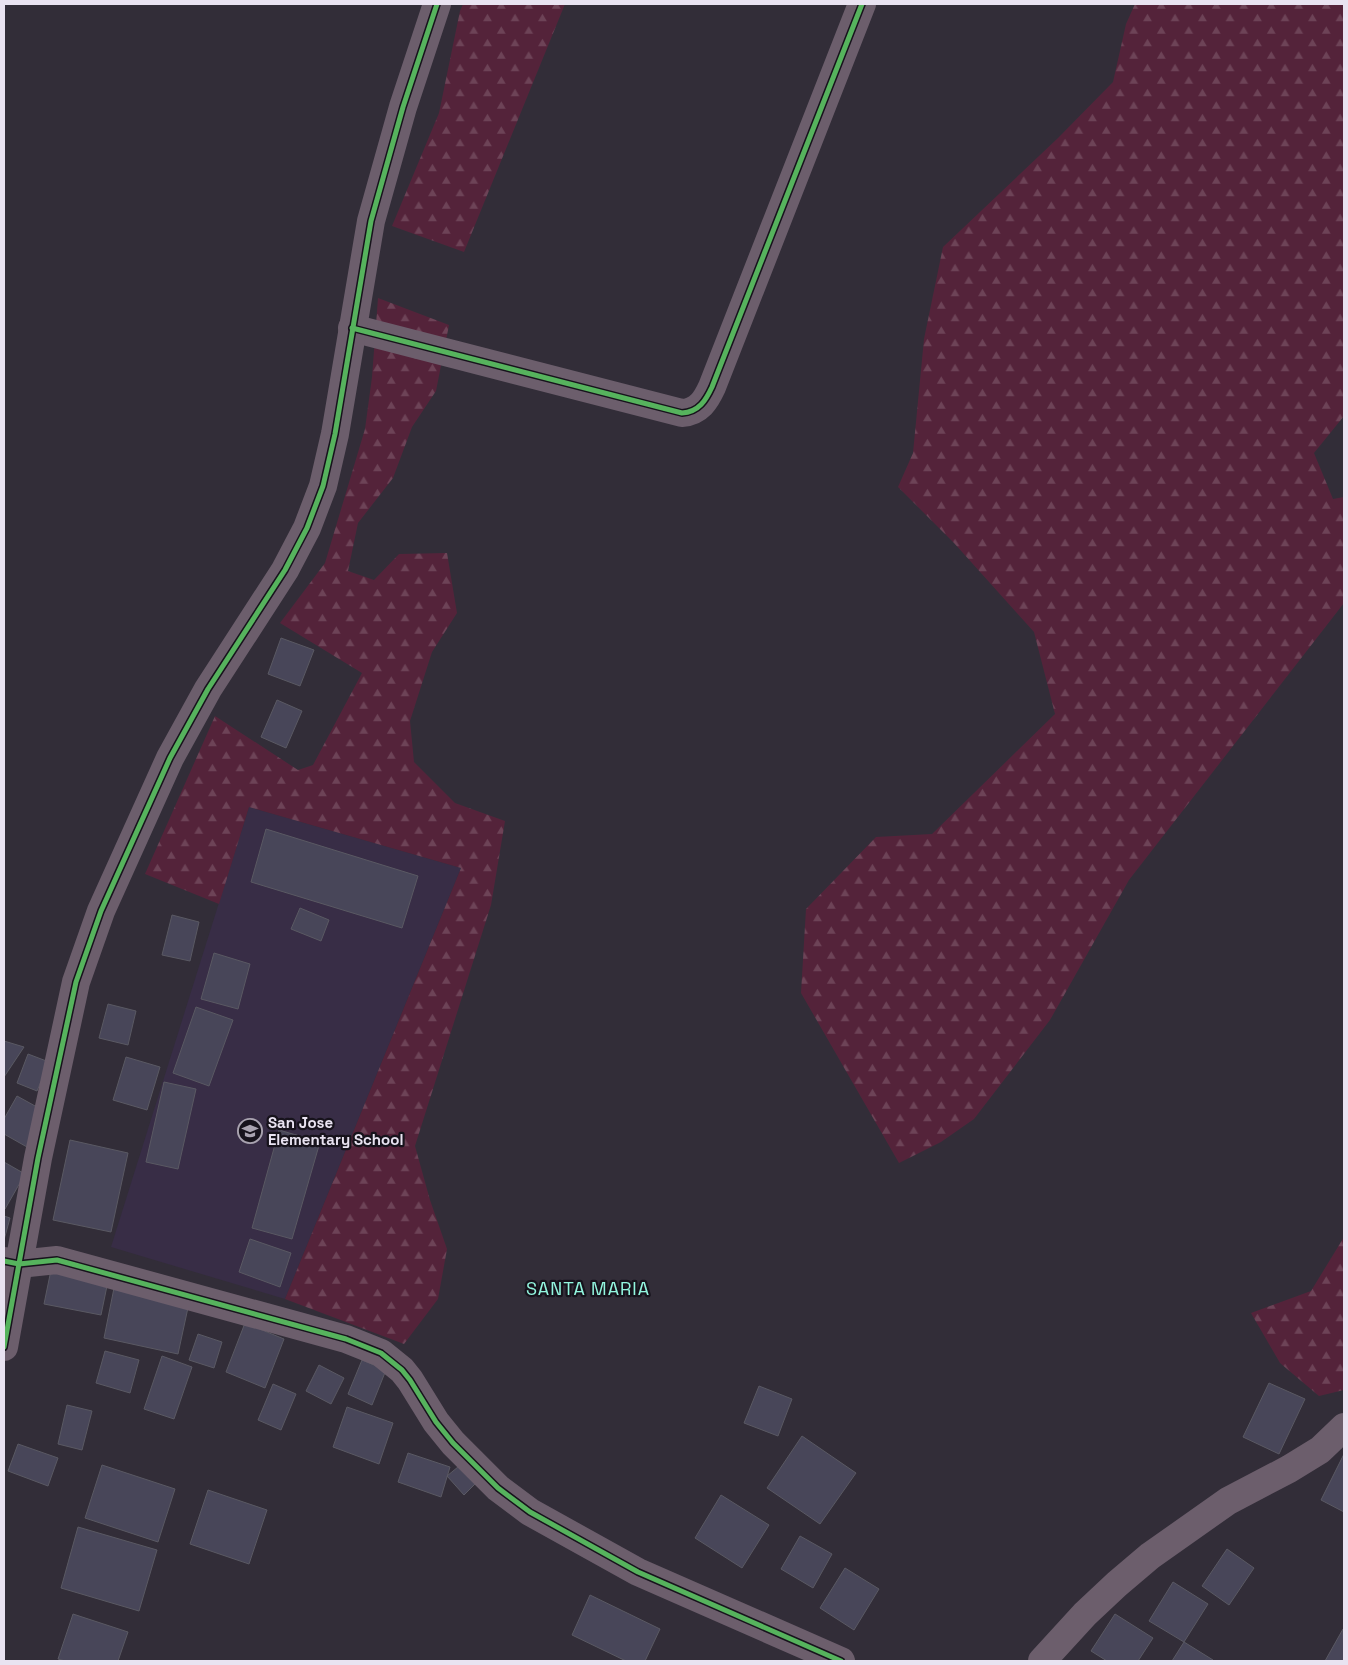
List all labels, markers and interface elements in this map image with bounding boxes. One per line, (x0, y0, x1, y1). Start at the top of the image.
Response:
place label: San Jose Elementary School (268, 1113, 403, 1149)
school or university icon: San Jose Elementary School (237, 1118, 263, 1144)
district label: SANTA MARIA (526, 1277, 650, 1300)

